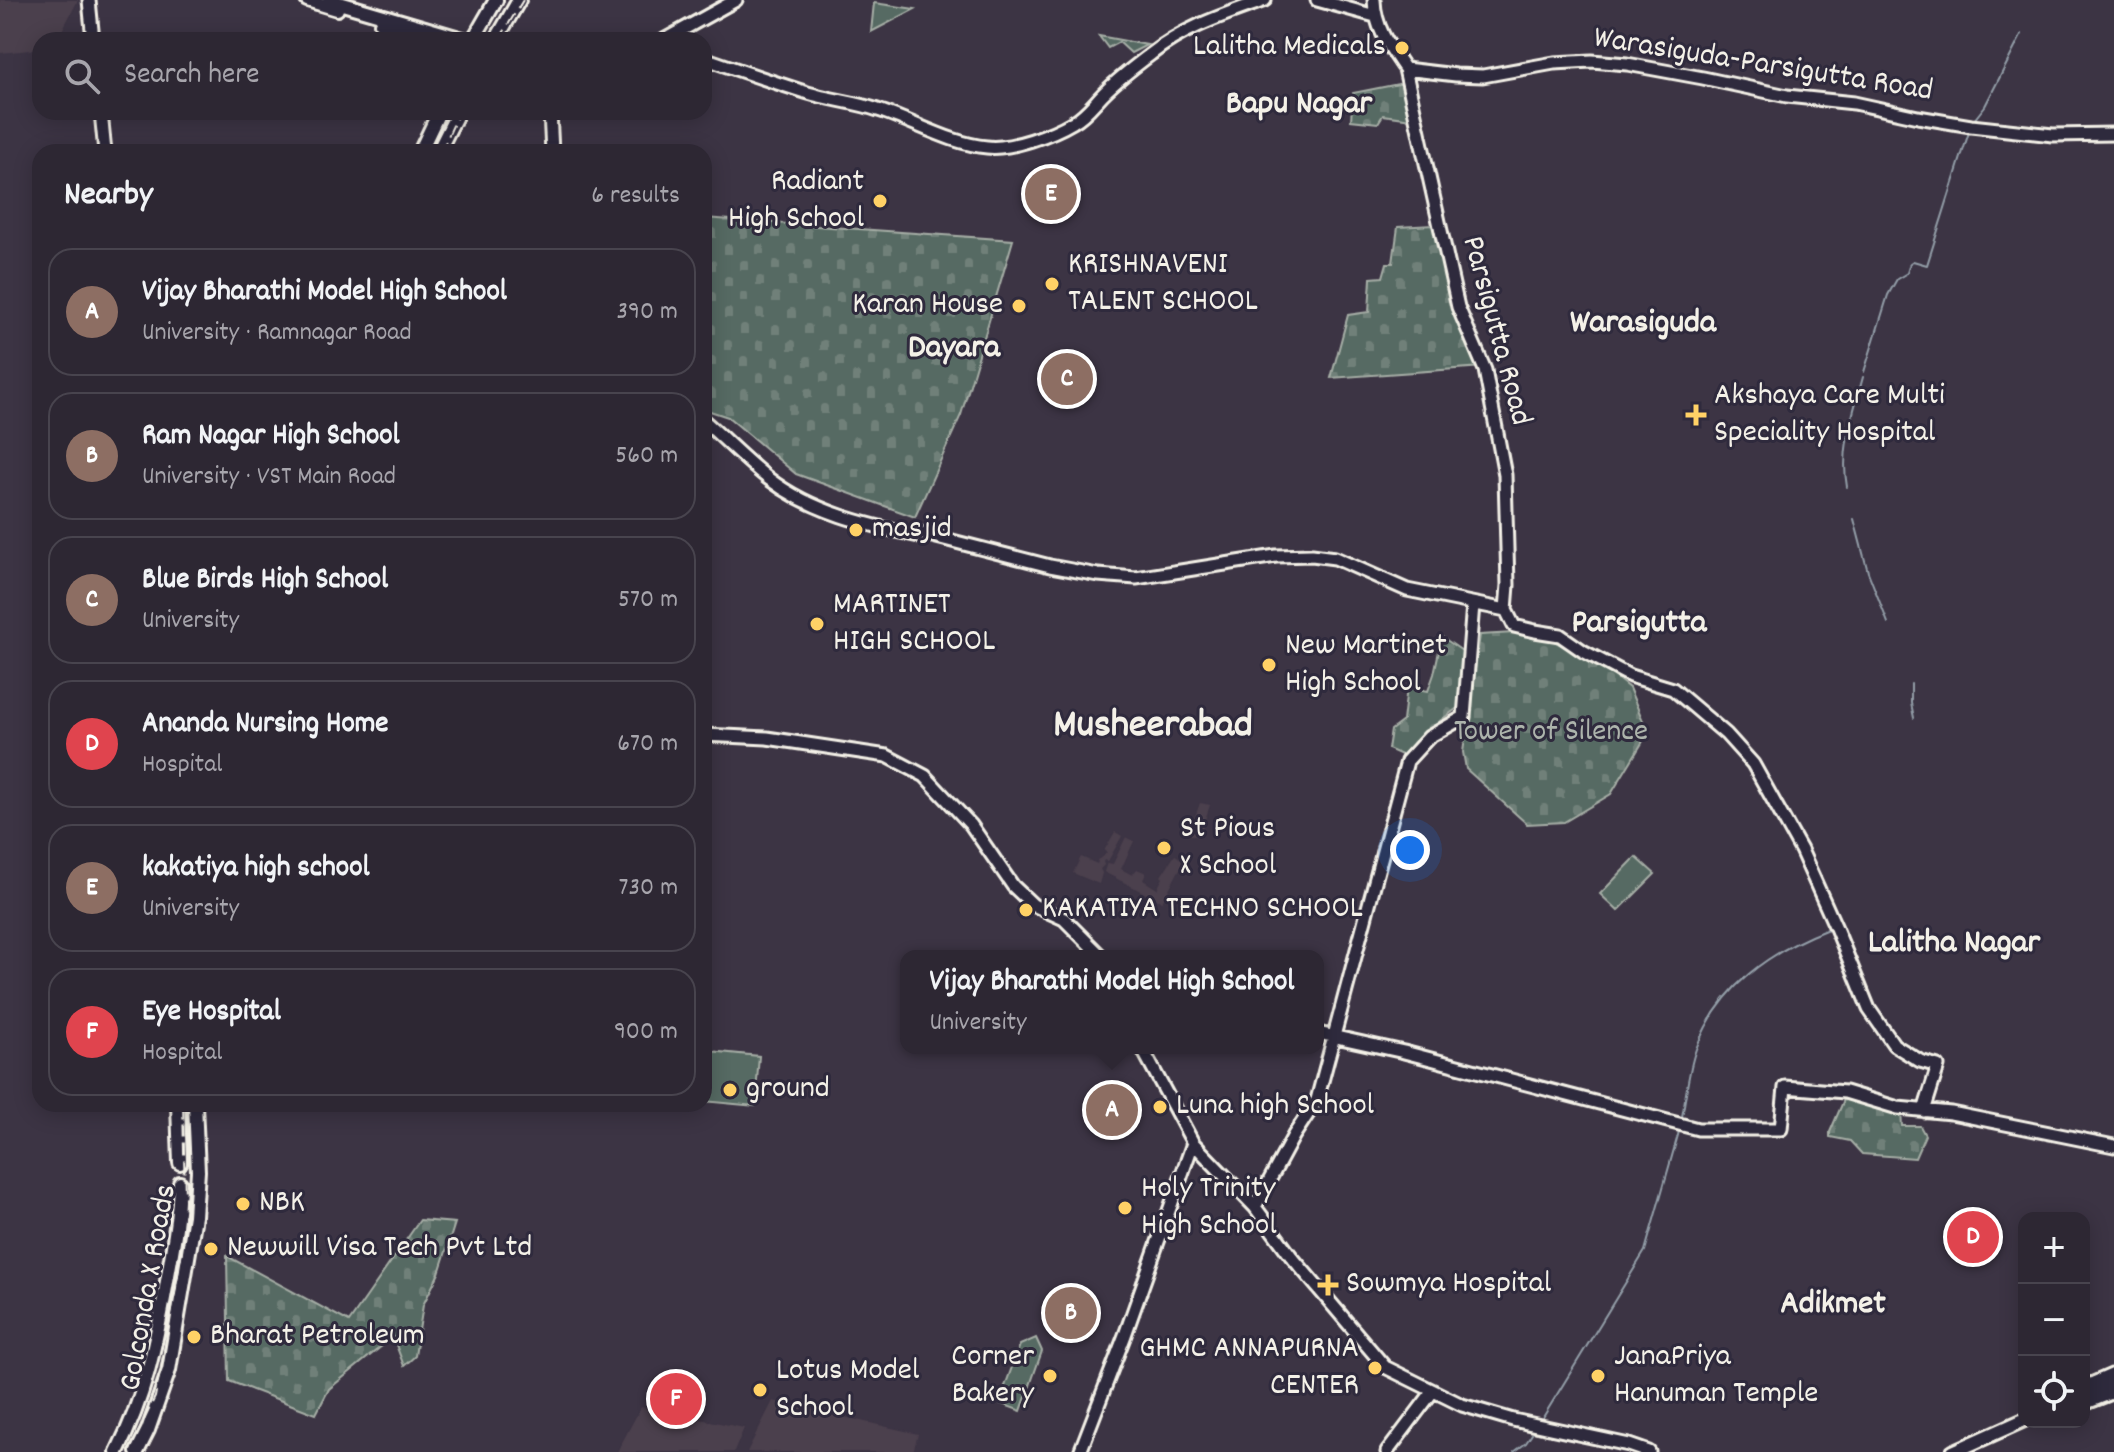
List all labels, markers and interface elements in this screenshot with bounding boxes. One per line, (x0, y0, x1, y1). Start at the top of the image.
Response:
street label: Warasiguda-Parsigutta Road (1590, 16, 1936, 116)
place label: Lalitha Medicals (1193, 25, 1386, 71)
search box (32, 32, 712, 120)
marker: Lalitha Medicals (1393, 39, 1411, 57)
icon: search (60, 54, 104, 98)
text: Search here (124, 55, 260, 98)
district label: Bapu Nagar (1226, 81, 1373, 130)
place label: Radiant High School (728, 160, 864, 243)
pin: E (1025, 164, 1077, 224)
text: Nearby (64, 172, 153, 221)
text: 6 results (591, 178, 680, 215)
marker: Radiant High School (871, 192, 889, 210)
street label: Parsigutta Road (1448, 231, 1542, 431)
place label: KRISHNAVENI TALENT SCHOOL (1068, 243, 1258, 326)
text: Vijay Bharathi Model High School (142, 272, 507, 315)
marker: KRISHNAVENI TALENT SCHOOL (1043, 275, 1061, 293)
place label: Karan House (852, 283, 1003, 329)
text: A (85, 294, 99, 331)
text: 390 m (617, 294, 678, 331)
marker: Karan House (1010, 297, 1028, 315)
district label: Warasiguda (1570, 300, 1717, 349)
text: University · Ramnagar Road (142, 315, 412, 352)
district label: Dayara (908, 325, 1001, 374)
pin: C (1041, 349, 1093, 409)
place label: Akshaya Care Multi Speciality Hospital (1714, 374, 1945, 457)
marker: Akshaya Care Multi Speciality Hospital (1685, 404, 1707, 426)
text: Ram Nagar High School (142, 416, 400, 459)
text: B (86, 438, 98, 475)
text: 560 m (615, 438, 678, 475)
text: University · VST Main Road (142, 459, 396, 496)
place label: masjid (872, 507, 952, 553)
marker: masjid (847, 521, 865, 539)
text: Blue Birds High School (142, 560, 388, 603)
text: C (86, 582, 98, 619)
text: 570 m (618, 582, 678, 619)
place label: MARTINET HIGH SCHOOL (833, 583, 995, 666)
district label: Parsigutta (1571, 600, 1708, 649)
text: University (142, 603, 239, 640)
marker: MARTINET HIGH SCHOOL (808, 615, 826, 633)
place label: New Martinet High School (1285, 624, 1447, 707)
marker: New Martinet High School (1260, 656, 1278, 674)
district label: Musheerabad (1053, 699, 1253, 756)
text: Ananda Nursing Home (142, 704, 389, 747)
park label: Tower of Silence (1454, 710, 1648, 756)
text: D (85, 726, 99, 763)
text: 670 m (617, 726, 678, 763)
text: Hospital (142, 747, 223, 784)
place label: St Pious X School (1180, 807, 1277, 890)
your location (1390, 830, 1430, 870)
marker: St Pious X School (1155, 839, 1173, 857)
text: kakatiya high school (142, 848, 370, 891)
text: E (86, 870, 98, 907)
text: 730 m (619, 870, 678, 907)
place label: KAKATIYA TECHNO SCHOOL (1042, 887, 1363, 933)
text: University (142, 891, 239, 928)
marker: KAKATIYA TECHNO SCHOOL (1017, 901, 1035, 919)
district label: Lalitha Nagar (1868, 920, 2040, 969)
popup (900, 950, 1324, 1054)
text: Vijay Bharathi Model High School (930, 962, 1294, 1005)
text: Eye Hospital (142, 992, 281, 1035)
text: University (930, 1005, 1027, 1042)
text: F (86, 1014, 98, 1051)
text: 900 m (614, 1014, 678, 1051)
text: Hospital (142, 1035, 223, 1072)
place label: ground (746, 1067, 830, 1113)
pin: A (1086, 1080, 1138, 1140)
marker: ground (721, 1081, 739, 1099)
place label: Luna high School (1176, 1084, 1375, 1130)
marker: Luna high School (1151, 1098, 1169, 1116)
place label: Holy Trinity High School (1141, 1167, 1277, 1250)
street label: Golconda X Roads (109, 1181, 191, 1395)
place label: NBK (259, 1181, 305, 1227)
marker: NBK (234, 1195, 252, 1213)
marker: Holy Trinity High School (1116, 1199, 1134, 1217)
pin: D (1947, 1207, 1999, 1267)
map controls (2018, 1212, 2090, 1428)
button: + (2018, 1212, 2090, 1284)
place label: Newwill Visa Tech Pvt Ltd (227, 1226, 532, 1272)
marker: Newwill Visa Tech Pvt Ltd (202, 1240, 220, 1258)
place label: Sowmya Hospital (1346, 1262, 1552, 1308)
marker: Sowmya Hospital (1317, 1274, 1339, 1296)
district label: Adikmet (1780, 1281, 1886, 1330)
pin: B (1045, 1283, 1097, 1343)
button: − (2018, 1284, 2090, 1356)
place label: Bharat Petroleum (210, 1314, 425, 1360)
place label: GHMC ANNAPURNA CENTER (1139, 1327, 1359, 1410)
marker: Bharat Petroleum (185, 1328, 203, 1346)
place label: Corner Bakery (951, 1335, 1035, 1418)
place label: JanaPriya Hanuman Temple (1614, 1335, 1818, 1418)
place label: Lotus Model School (776, 1349, 920, 1432)
button: locate (2018, 1356, 2090, 1428)
marker: GHMC ANNAPURNA CENTER (1366, 1359, 1384, 1377)
marker: Corner Bakery (1041, 1367, 1059, 1385)
marker: JanaPriya Hanuman Temple (1589, 1367, 1607, 1385)
pin: F (650, 1369, 702, 1429)
marker: Lotus Model School (751, 1381, 769, 1399)

